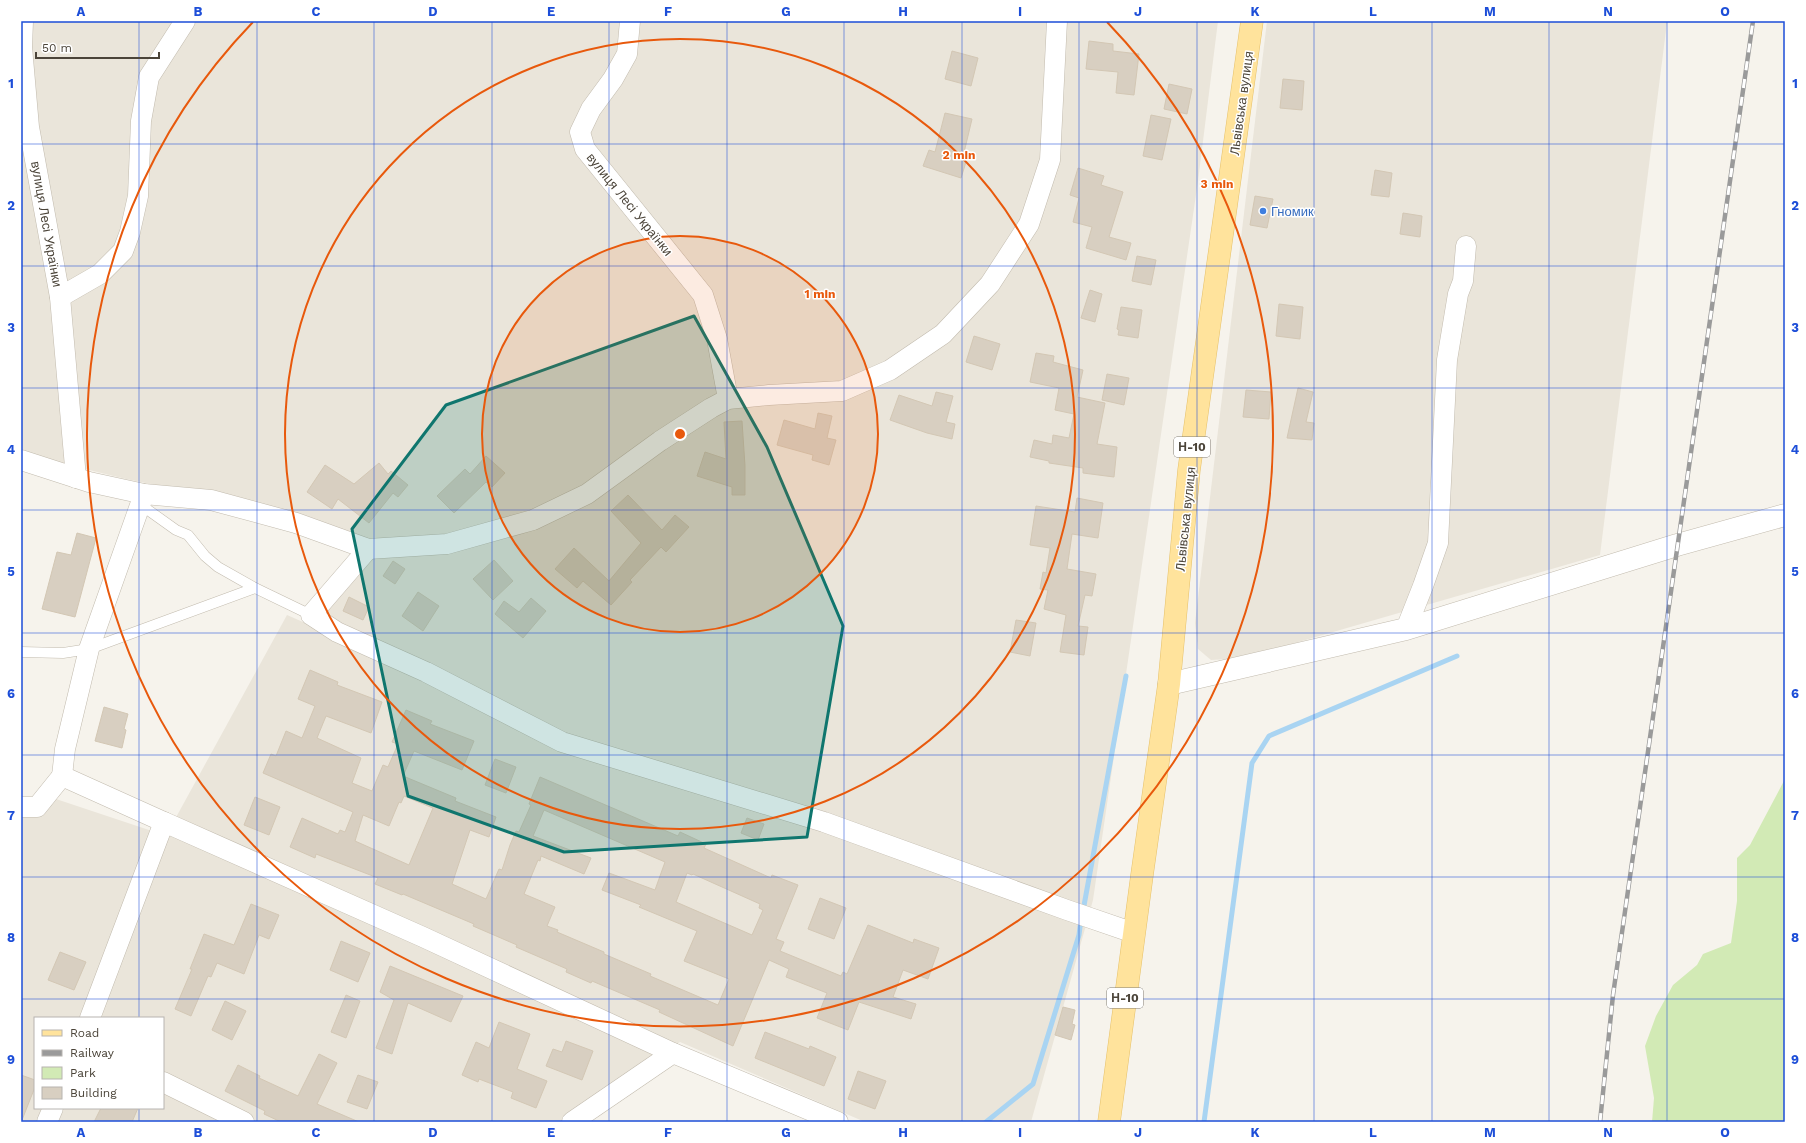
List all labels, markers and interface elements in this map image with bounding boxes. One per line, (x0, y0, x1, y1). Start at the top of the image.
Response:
text: A (77, 4, 86, 19)
text: B (194, 4, 203, 19)
text: C (312, 4, 321, 19)
text: D (428, 4, 438, 19)
text: E (547, 4, 555, 19)
text: F (664, 4, 672, 19)
text: G (781, 4, 791, 19)
text: H (898, 4, 908, 19)
text: I (1018, 4, 1022, 19)
text: J (1134, 4, 1142, 19)
text: K (1250, 4, 1260, 19)
text: L (1369, 4, 1377, 19)
text: M (1484, 4, 1496, 19)
text: N (1603, 4, 1613, 19)
text: O (1720, 4, 1730, 19)
scale bar (36, 34, 159, 60)
text: 50 m (42, 41, 72, 55)
street label: Львівська вулиця (1227, 50, 1256, 156)
text: 1 (8, 76, 14, 91)
text: 1 (1792, 76, 1798, 91)
text: 2 min (943, 148, 975, 162)
street label: вулиця Лесі Українки (584, 150, 676, 259)
street label: вулиця Лесі Українки (28, 160, 65, 288)
text: 3 min (1201, 177, 1233, 191)
text: 2 (7, 198, 15, 213)
text: 2 (1791, 198, 1799, 213)
place label: Гномик (1271, 204, 1314, 219)
marker: Гномик (1258, 206, 1268, 216)
text: 1 min (805, 287, 835, 301)
text: 3 (7, 320, 15, 335)
text: 3 (1791, 320, 1799, 335)
centre of rings (673, 427, 687, 441)
road number: Н-10 (1174, 437, 1210, 457)
text: 4 (7, 442, 16, 457)
text: 4 (1791, 442, 1800, 457)
street label: Львівська вулиця (1173, 466, 1198, 572)
text: 5 (7, 564, 15, 579)
text: 5 (1791, 564, 1799, 579)
text: 6 (7, 686, 15, 701)
text: 6 (1791, 686, 1799, 701)
text: 7 (7, 808, 15, 823)
text: 7 (1791, 808, 1799, 823)
text: 8 (7, 930, 15, 945)
text: 8 (1791, 930, 1799, 945)
road number: Н-10 (1107, 988, 1143, 1008)
legend (34, 1017, 164, 1109)
text: Road (70, 1026, 99, 1040)
text: Railway (70, 1046, 115, 1060)
text: 9 (7, 1052, 15, 1067)
text: 9 (1791, 1052, 1799, 1067)
text: Park (70, 1066, 96, 1080)
text: Building (70, 1086, 117, 1100)
text: A (77, 1125, 86, 1140)
text: B (194, 1125, 203, 1140)
text: C (312, 1125, 321, 1140)
text: D (428, 1125, 438, 1140)
text: E (547, 1125, 555, 1140)
text: F (664, 1125, 672, 1140)
text: G (781, 1125, 791, 1140)
text: H (898, 1125, 908, 1140)
text: I (1018, 1125, 1022, 1140)
text: J (1134, 1125, 1142, 1140)
text: K (1250, 1125, 1260, 1140)
text: L (1369, 1125, 1377, 1140)
text: M (1484, 1125, 1496, 1140)
text: N (1603, 1125, 1613, 1140)
text: O (1720, 1125, 1730, 1140)

